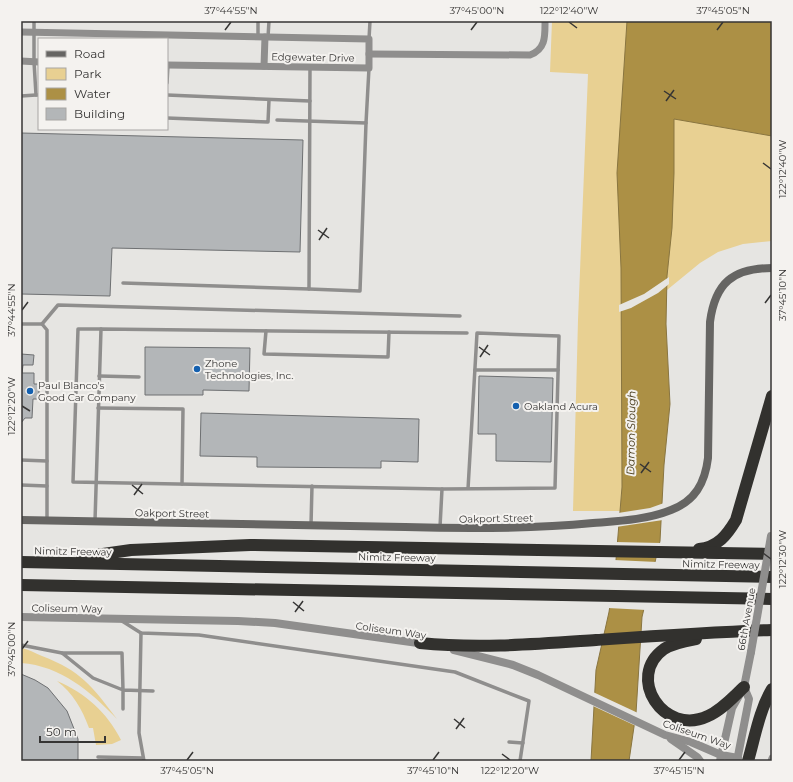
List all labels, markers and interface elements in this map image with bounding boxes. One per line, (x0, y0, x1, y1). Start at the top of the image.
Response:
text: 37°44'55"N (204, 4, 258, 17)
text: 37°45'00"N (450, 4, 504, 17)
text: 122°12'40"W (540, 4, 598, 17)
text: 37°45'05"N (696, 4, 750, 17)
legend (38, 38, 168, 130)
text: Road (74, 46, 105, 61)
street label: Edgewater Drive (271, 50, 355, 65)
text: Park (74, 66, 102, 81)
text: Water (74, 86, 111, 101)
text: Building (74, 106, 125, 121)
text: 122°12'40"W (776, 140, 789, 198)
text: 37°45'10"N (776, 269, 789, 321)
text: 37°44'55"N (5, 283, 18, 337)
place label: Zhone Technologies, Inc. (205, 357, 293, 382)
marker: Zhone Technologies, Inc. (192, 364, 202, 374)
text: 122°12'20"W (5, 377, 18, 435)
place label: Paul Blanco's Good Car Company (38, 379, 136, 404)
marker: Paul Blanco's Good Car Company (25, 386, 35, 396)
water label: Damon Slough (623, 391, 639, 475)
place label: Oakland Acura (524, 400, 598, 413)
marker: Oakland Acura (511, 401, 521, 411)
street label: Oakport Street (135, 506, 209, 521)
street label: Oakport Street (459, 511, 533, 526)
text: 122°12'30"W (776, 530, 789, 588)
street label: Nimitz Freeway (34, 544, 112, 559)
street label: Nimitz Freeway (358, 550, 436, 565)
street label: Nimitz Freeway (682, 557, 760, 572)
street label: 66th Avenue (735, 587, 758, 651)
street label: Coliseum Way (31, 601, 103, 616)
street label: Coliseum Way (355, 619, 428, 642)
text: 37°45'00"N (5, 622, 18, 676)
street label: Coliseum Way (661, 717, 733, 752)
scale bar (40, 718, 105, 744)
text: 50 m (46, 724, 77, 739)
text: 37°45'05"N (160, 764, 214, 777)
text: 37°45'10"N (407, 764, 459, 777)
text: 122°12'20"W (481, 764, 539, 777)
text: 37°45'15"N (653, 764, 705, 777)

